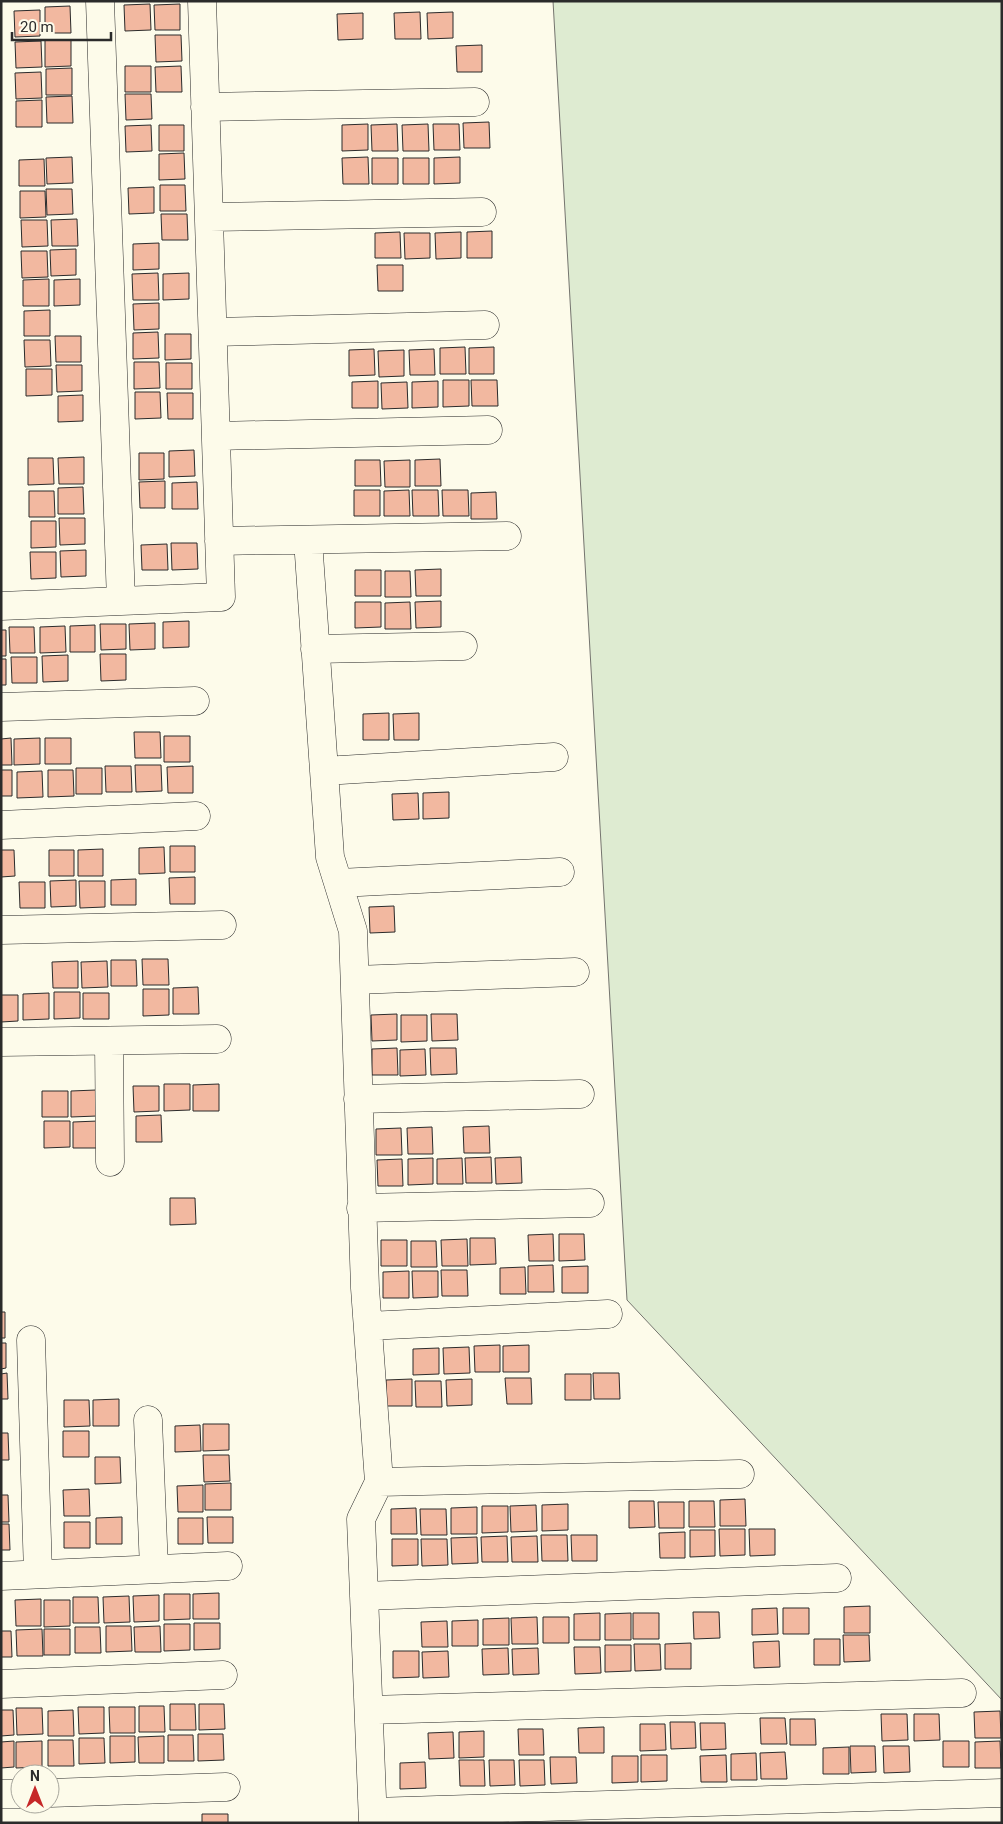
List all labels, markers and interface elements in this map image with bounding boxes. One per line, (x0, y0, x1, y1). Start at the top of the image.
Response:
scale bar (12, 10, 111, 42)
text: 20 m (20, 18, 54, 36)
north arrow (10, 1764, 60, 1814)
text: N (30, 1768, 40, 1784)

